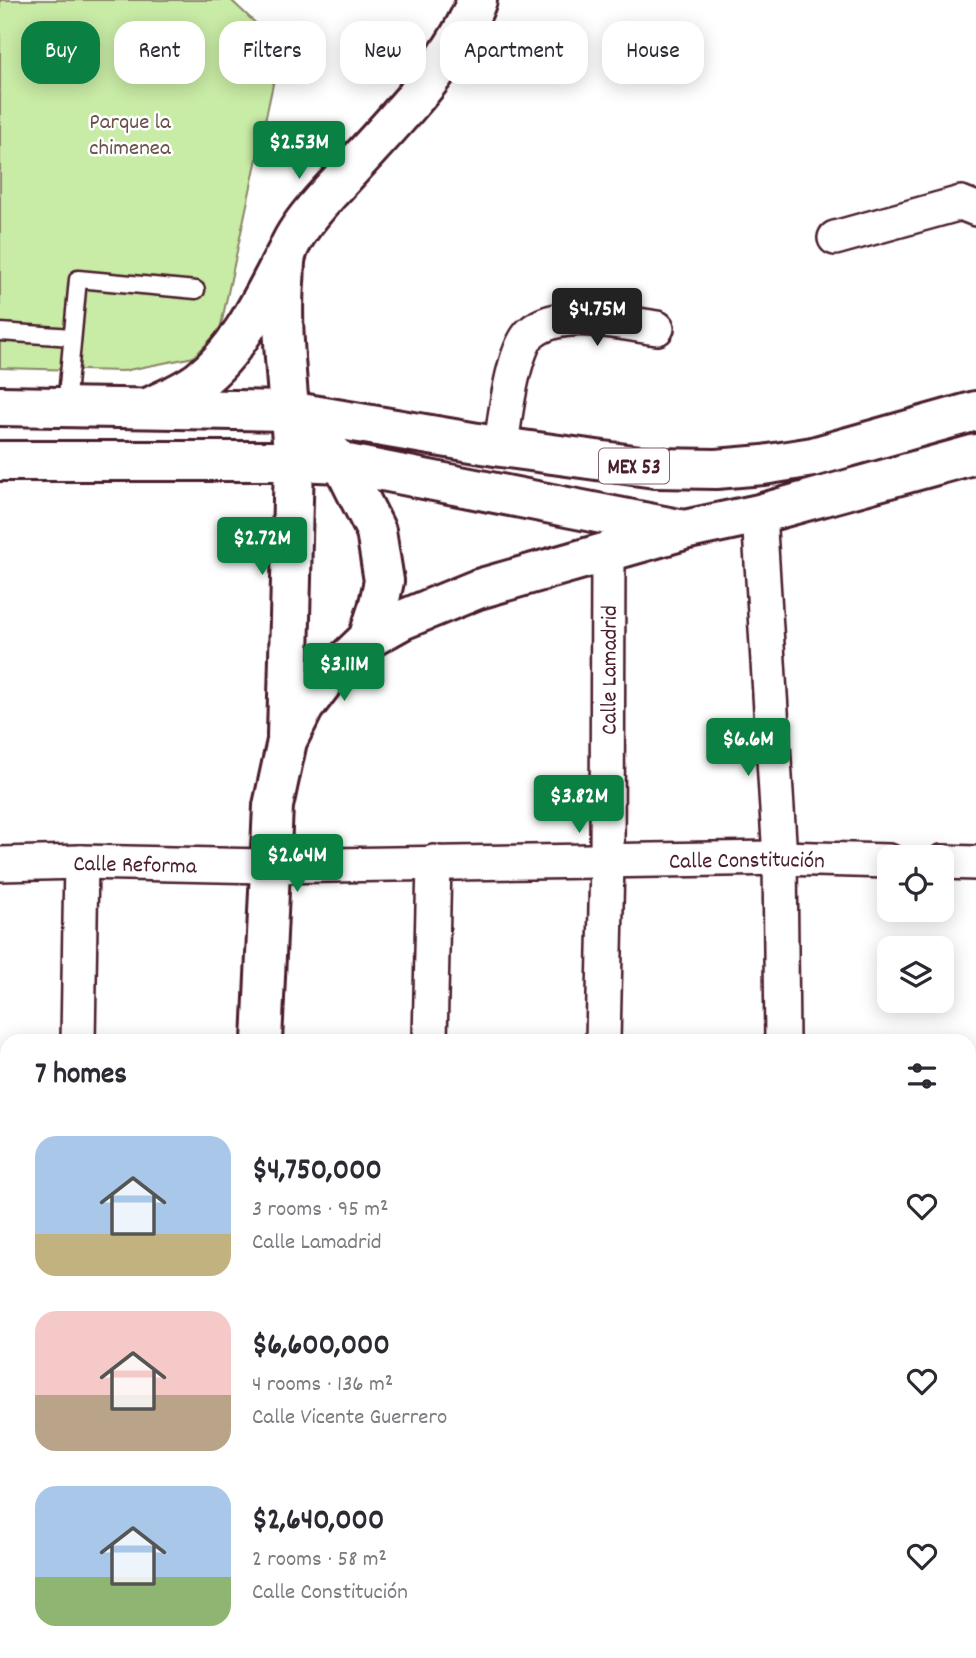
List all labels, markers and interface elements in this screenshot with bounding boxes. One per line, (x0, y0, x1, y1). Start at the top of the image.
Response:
chip: Buy (21, 21, 100, 84)
chip: Rent (114, 21, 205, 84)
chip: Filters (219, 21, 326, 84)
chip: New (340, 21, 426, 84)
chip: Apartment (440, 21, 588, 84)
chip: House (602, 21, 704, 84)
park label: Parque la chimenea (89, 107, 172, 166)
pin: $2.53M (242, 122, 356, 181)
text: $2.53M (269, 127, 329, 160)
pin: $4.75M (540, 288, 654, 348)
text: $4.75M (568, 294, 626, 327)
road number: MEX 53 (599, 448, 669, 484)
pin: $2.72M (205, 518, 319, 577)
text: $2.72M (233, 523, 291, 556)
street label: Calle Lamadrid (594, 605, 628, 735)
pin: $3.11M (287, 644, 401, 703)
text: $3.11M (319, 649, 369, 682)
pin: $6.6M (699, 718, 797, 778)
text: $6.6M (722, 724, 774, 757)
pin: $3.82M (522, 776, 636, 835)
text: $3.82M (550, 781, 608, 814)
pin: $2.64M (240, 834, 354, 894)
text: $2.64M (267, 840, 327, 873)
street label: Calle Constitución (669, 845, 825, 880)
map controls (877, 845, 954, 1013)
button: locate (877, 845, 954, 922)
street label: Calle Reforma (73, 849, 198, 884)
button: layers (877, 936, 954, 1013)
text: 7 homes (35, 1055, 127, 1098)
icon: filters (903, 1057, 941, 1095)
text: $4,750,000 (252, 1151, 382, 1194)
icon: home (91, 1164, 175, 1248)
icon: heart (903, 1187, 941, 1225)
text: 3 rooms · 95 m² (252, 1194, 388, 1227)
text: Calle Lamadrid (252, 1227, 382, 1260)
text: $6,600,000 (252, 1326, 390, 1369)
icon: home (91, 1339, 175, 1423)
icon: heart (903, 1362, 941, 1400)
text: 4 rooms · 136 m² (252, 1369, 393, 1402)
text: Calle Vicente Guerrero (252, 1402, 447, 1435)
text: $2,640,000 (252, 1501, 384, 1544)
icon: home (91, 1514, 175, 1598)
icon: heart (903, 1537, 941, 1575)
text: 2 rooms · 58 m² (252, 1544, 387, 1577)
text: Calle Constitución (252, 1577, 408, 1610)

